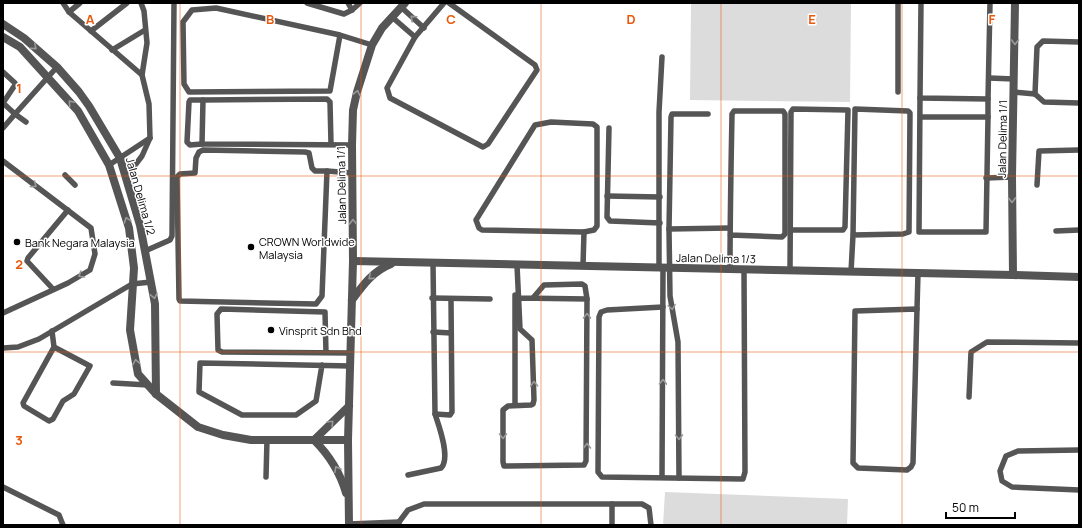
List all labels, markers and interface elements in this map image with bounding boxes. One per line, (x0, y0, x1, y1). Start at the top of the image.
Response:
text: A (86, 10, 95, 28)
text: B (266, 10, 274, 28)
text: C (446, 10, 456, 28)
text: D (626, 10, 636, 28)
text: E (808, 10, 816, 28)
text: F (989, 10, 996, 28)
one-way arrow (410, 15, 417, 22)
one-way arrow (1011, 39, 1019, 45)
one-way arrow (29, 43, 37, 50)
text: 1 (16, 79, 22, 97)
one-way arrow (352, 90, 360, 96)
street label: Jalan Delima 1/1 (994, 100, 1010, 178)
one-way arrow (69, 101, 76, 108)
street label: Jalan Delima 1/1 (333, 146, 349, 224)
street label: Jalan Delima 1/2 (123, 155, 159, 237)
one-way arrow (30, 180, 37, 187)
one-way arrow (1008, 197, 1016, 203)
one-way arrow (123, 217, 131, 224)
one-way arrow (349, 219, 357, 225)
place label: CROWN Worldwide Malaysia (259, 234, 355, 262)
place label: Bank Negara Malaysia (25, 235, 135, 250)
marker: Bank Negara Malaysia (12, 237, 22, 247)
marker: CROWN Worldwide Malaysia (246, 242, 256, 252)
street label: Jalan Delima 1/3 (676, 250, 756, 266)
text: 2 (15, 255, 23, 273)
one-way arrow (78, 271, 85, 278)
one-way arrow (368, 272, 376, 279)
one-way arrow (149, 293, 158, 300)
one-way arrow (667, 304, 676, 310)
one-way arrow (583, 313, 591, 319)
place label: Vinsprit Sdn Bhd (279, 323, 362, 338)
marker: Vinsprit Sdn Bhd (266, 325, 276, 335)
one-way arrow (132, 359, 140, 366)
one-way arrow (659, 379, 667, 385)
one-way arrow (529, 380, 538, 387)
one-way arrow (326, 420, 334, 428)
text: 3 (15, 431, 23, 449)
one-way arrow (499, 433, 507, 439)
one-way arrow (675, 434, 683, 440)
one-way arrow (582, 443, 591, 449)
one-way arrow (334, 466, 341, 473)
scale bar (946, 494, 1015, 520)
text: 50 m (952, 499, 979, 516)

